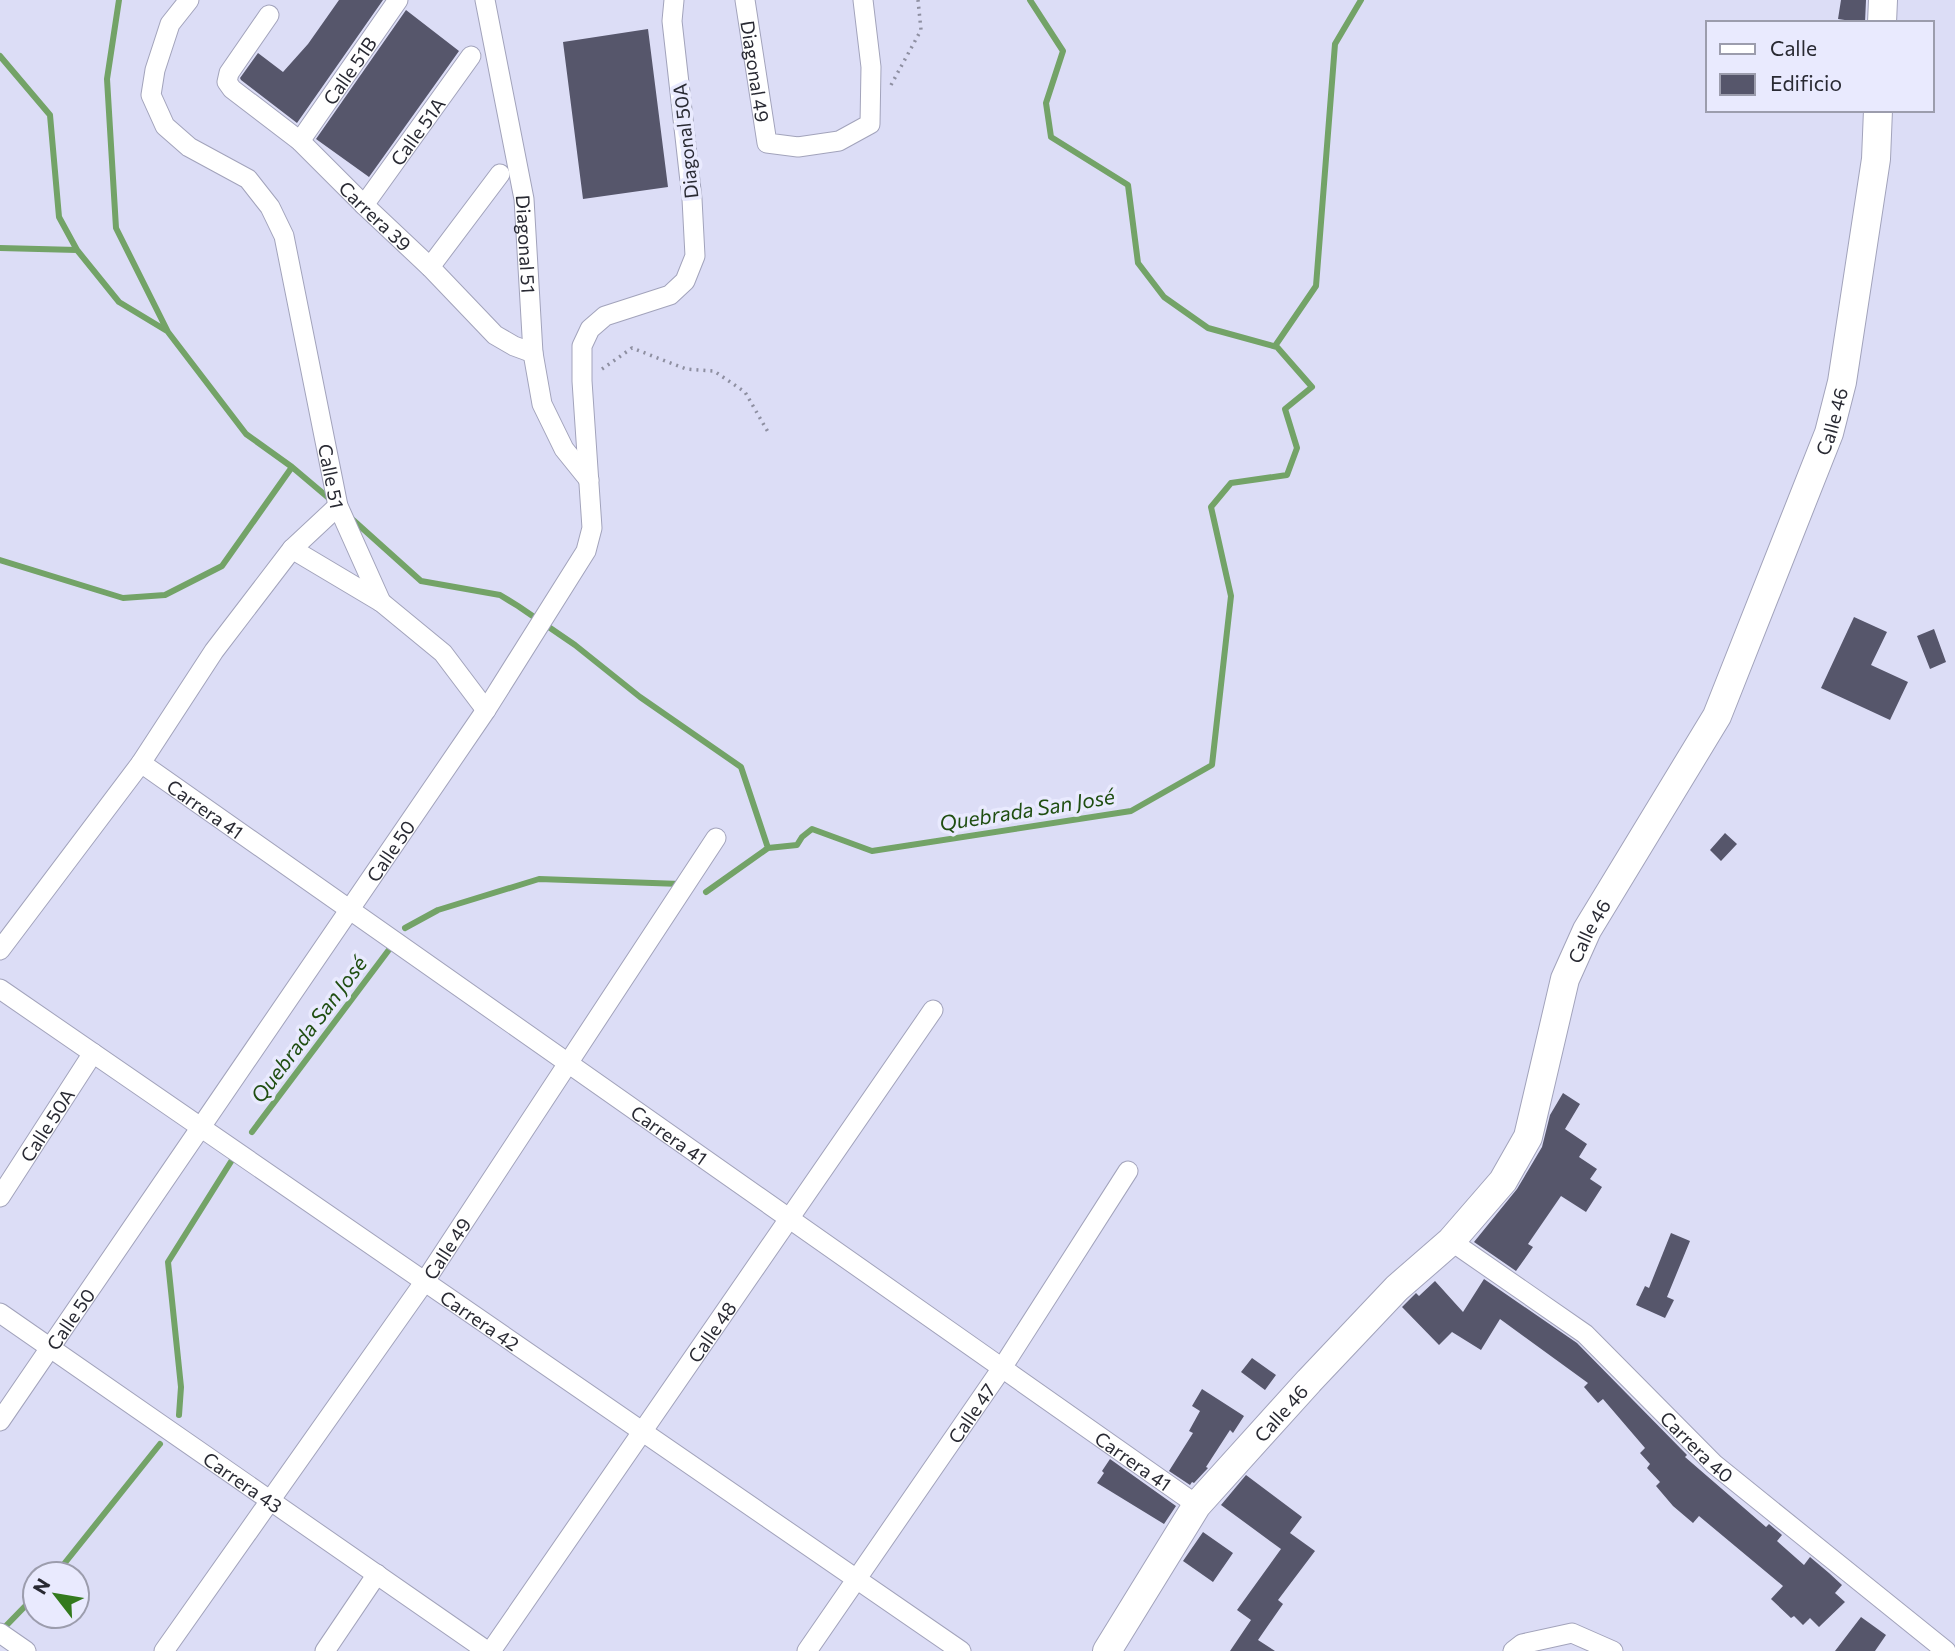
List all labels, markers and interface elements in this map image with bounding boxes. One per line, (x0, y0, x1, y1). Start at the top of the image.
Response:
street label: Diagonal 49 (737, 19, 775, 124)
legend (1706, 21, 1934, 112)
street label: Calle 51B (317, 32, 381, 109)
text: Calle (1770, 35, 1817, 60)
text: Edificio (1770, 70, 1842, 95)
street label: Diagonal 50A (668, 82, 702, 200)
street label: Calle 51A (385, 93, 449, 170)
street label: Carrera 39 (335, 176, 416, 255)
street label: Diagonal 51 (512, 194, 541, 294)
street label: Calle 46 (1810, 385, 1852, 458)
street label: Calle 51 (314, 442, 350, 510)
street label: Carrera 41 (163, 774, 248, 843)
water label: Quebrada San José (938, 783, 1117, 835)
street label: Calle 50 (361, 815, 419, 886)
street label: Calle 46 (1562, 895, 1615, 966)
water label: Quebrada San José (245, 950, 372, 1107)
street label: Calle 50A (15, 1084, 79, 1166)
street label: Carrera 41 (627, 1100, 712, 1169)
street label: Calle 49 (418, 1213, 475, 1283)
street label: Calle 50 (41, 1283, 99, 1354)
street label: Carrera 42 (436, 1285, 524, 1355)
street label: Calle 48 (682, 1297, 740, 1367)
street label: Calle 47 (942, 1379, 1000, 1447)
street label: Calle 46 (1249, 1379, 1312, 1446)
street label: Carrera 40 (1656, 1406, 1738, 1487)
street label: Carrera 41 (1091, 1426, 1176, 1495)
street label: Carrera 43 (199, 1446, 287, 1517)
north arrow (21, 1560, 91, 1630)
text: N (27, 1574, 55, 1598)

